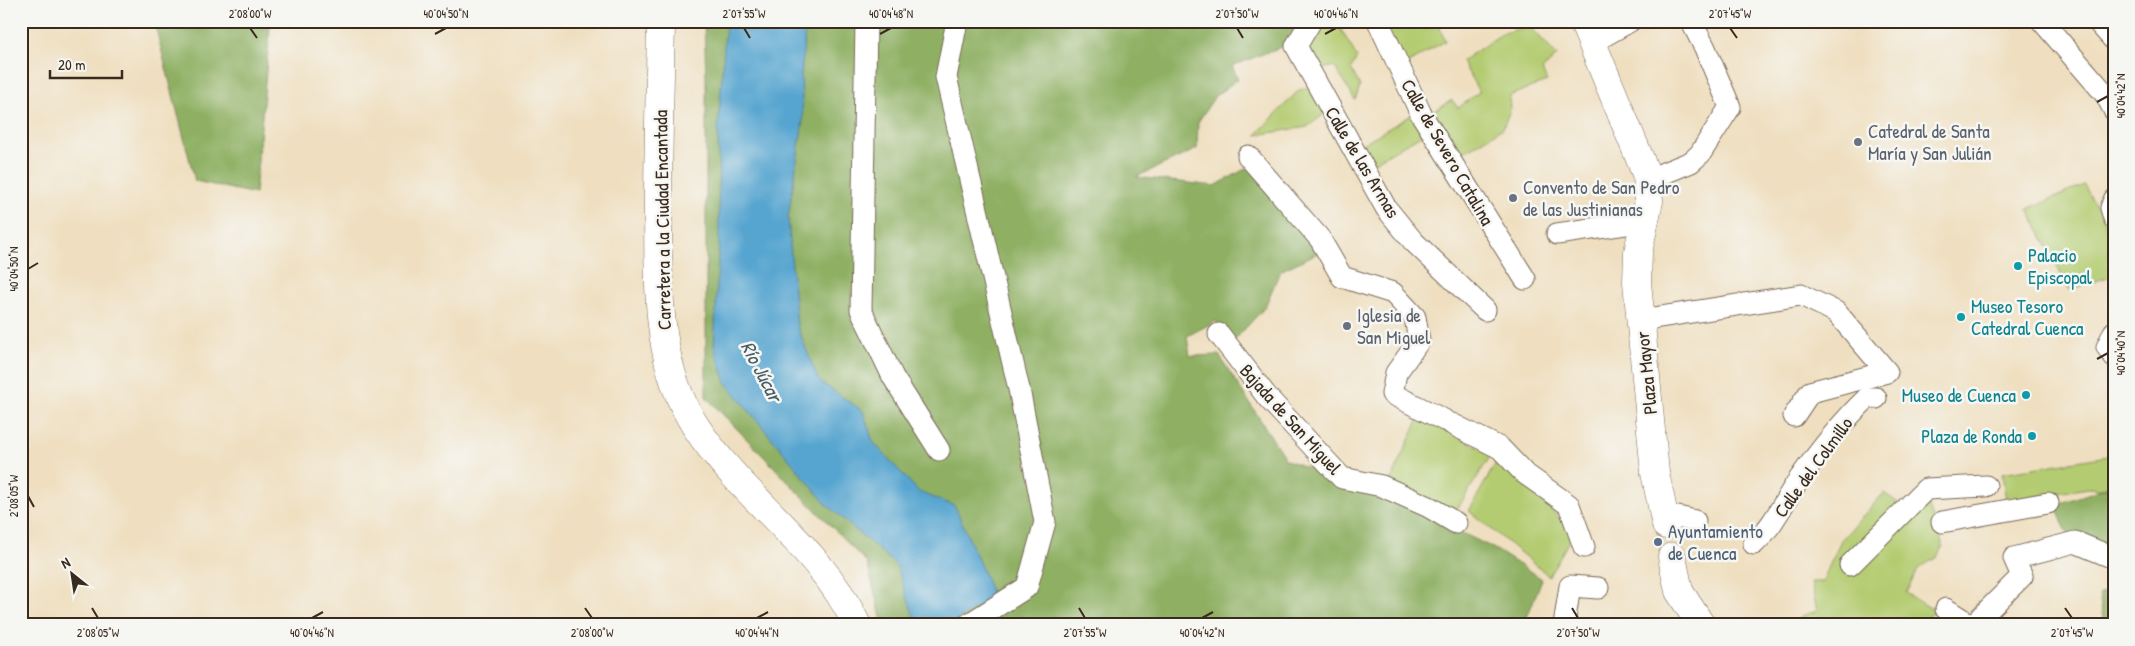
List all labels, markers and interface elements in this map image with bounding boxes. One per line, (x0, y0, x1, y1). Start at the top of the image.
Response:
text: 2°08'00"W (229, 5, 272, 22)
text: 40°04'50"N (424, 5, 468, 22)
text: 2°07'55"W (723, 5, 766, 22)
text: 40°04'48"N (869, 5, 913, 22)
text: 2°07'50"W (1215, 5, 1259, 22)
text: 40°04'46"N (1314, 5, 1358, 22)
text: 2°07'45"W (1709, 5, 1752, 22)
scale bar (50, 48, 122, 80)
text: 20 m (58, 54, 85, 75)
street label: Calle de Severo Catalina (1395, 74, 1501, 231)
text: 40°04'42"N (2112, 74, 2129, 118)
street label: Calle de las Armas (1319, 101, 1407, 223)
street label: Carretera a la Ciudad Encantada (647, 109, 677, 330)
place label: Catedral de Santa María y San Julián (1868, 118, 1992, 166)
marker: Catedral de Santa María y San Julián (1852, 136, 1864, 148)
place label: Convento de San Pedro de las Justinianas (1523, 174, 1680, 222)
marker: Convento de San Pedro de las Justinianas (1507, 192, 1519, 204)
place label: Palacio Episcopal (2028, 242, 2093, 290)
text: 40°04'50"N (5, 247, 22, 291)
marker: Palacio Episcopal (2012, 260, 2024, 272)
place label: Museo Tesoro Catedral Cuenca (1971, 293, 2084, 341)
place label: Iglesia de San Miguel (1357, 302, 1431, 350)
marker: Museo Tesoro Catedral Cuenca (1955, 311, 1967, 323)
marker: Iglesia de San Miguel (1341, 320, 1353, 332)
street label: Plaza Mayor (1629, 330, 1663, 416)
text: 40°04'40"N (2112, 331, 2129, 375)
water label: Río Júcar (735, 336, 790, 408)
street label: Bajada de San Miguel (1234, 358, 1348, 481)
place label: Museo de Cuenca (1902, 382, 2017, 408)
marker: Museo de Cuenca (2020, 389, 2032, 401)
street label: Calle del Colmillo (1768, 411, 1859, 523)
place label: Plaza de Ronda (1921, 423, 2023, 449)
marker: Plaza de Ronda (2026, 430, 2038, 442)
text: 2°08'05"W (5, 474, 22, 517)
place label: Ayuntamiento de Cuenca (1668, 518, 1763, 566)
marker: Ayuntamiento de Cuenca (1652, 536, 1664, 548)
north arrow (48, 548, 98, 598)
text: N (57, 552, 74, 572)
text: 2°08'05"W (77, 624, 120, 641)
text: 40°04'46"N (290, 624, 334, 641)
text: 2°08'00"W (571, 624, 614, 641)
text: 40°04'44"N (735, 624, 779, 641)
text: 2°07'55"W (1064, 624, 1107, 641)
text: 40°04'42"N (1180, 624, 1224, 641)
text: 2°07'50"W (1556, 624, 1600, 641)
text: 2°07'45"W (2051, 624, 2094, 641)

